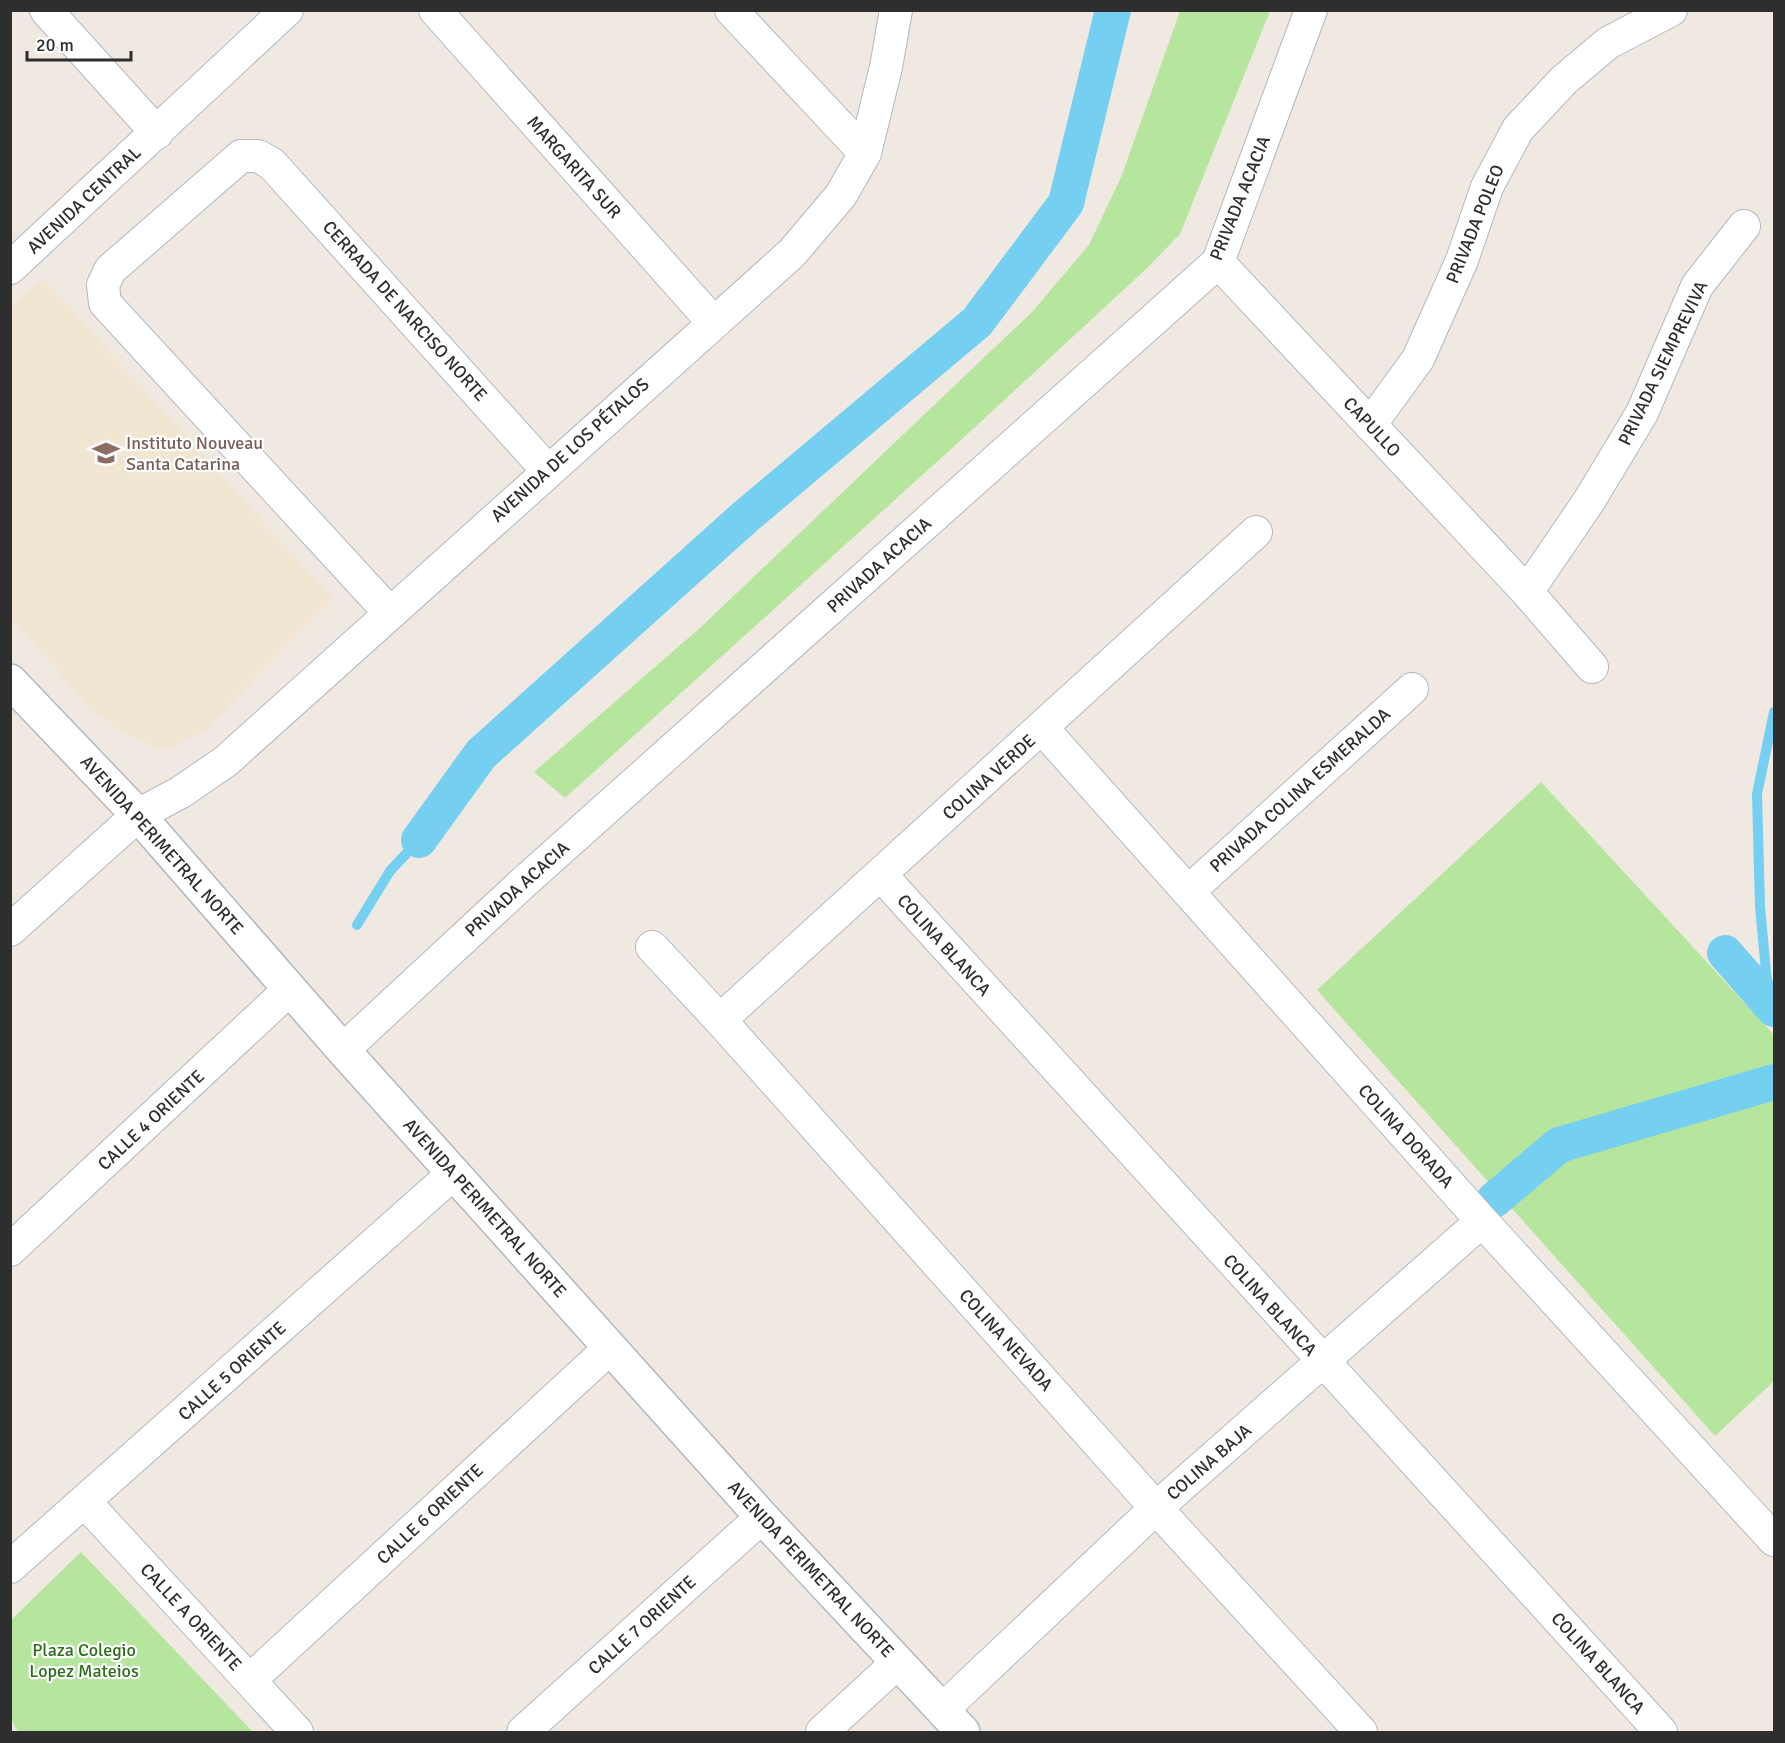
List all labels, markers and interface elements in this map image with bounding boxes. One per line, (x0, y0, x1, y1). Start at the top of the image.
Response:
scale bar (27, 24, 130, 62)
text: 20 m (36, 34, 74, 56)
street label: MARGARITA SUR (522, 111, 626, 223)
street label: PRIVADA ACACIA (1205, 132, 1275, 264)
street label: AVENIDA CENTRAL (22, 142, 146, 258)
street label: PRIVADA POLEO (1441, 161, 1509, 287)
street label: CERRADA DE NARCISO NORTE (318, 216, 492, 406)
street label: PRIVADA SIEMPREVIVA (1614, 277, 1712, 449)
street label: AVENIDA DE LOS PÉTALOS (486, 373, 654, 527)
street label: CAPULLO (1339, 392, 1405, 462)
place label: Instituto Nouveau Santa Catarina (126, 432, 263, 475)
school or university icon: Instituto Nouveau Santa Catarina (91, 438, 121, 468)
street label: PRIVADA ACACIA (822, 512, 936, 618)
street label: PRIVADA COLINA ESMERALDA (1205, 703, 1395, 877)
street label: COLINA VERDE (938, 730, 1040, 824)
street label: AVENIDA PERIMETRAL NORTE (76, 751, 248, 939)
street label: PRIVADA ACACIA (460, 836, 574, 942)
street label: COLINA BLANCA (892, 890, 996, 1000)
street label: CALLE 4 ORIENTE (93, 1065, 209, 1175)
street label: COLINA DORADA (1354, 1080, 1458, 1192)
street label: AVENIDA PERIMETRAL NORTE (399, 1114, 571, 1302)
street label: COLINA BLANCA (1218, 1250, 1322, 1360)
street label: COLINA NEVADA (954, 1284, 1058, 1396)
street label: CALLE 5 ORIENTE (174, 1317, 290, 1425)
street label: COLINA BAJA (1162, 1419, 1256, 1505)
street label: CALLE 6 ORIENTE (372, 1459, 488, 1569)
street label: AVENIDA PERIMETRAL NORTE (723, 1476, 899, 1662)
street label: CALLE A ORIENTE (136, 1559, 246, 1675)
street label: CALLE 7 ORIENTE (584, 1571, 700, 1679)
street label: COLINA BLANCA (1546, 1608, 1650, 1718)
park label: Plaza Colegio Lopez Mateios (29, 1639, 139, 1682)

